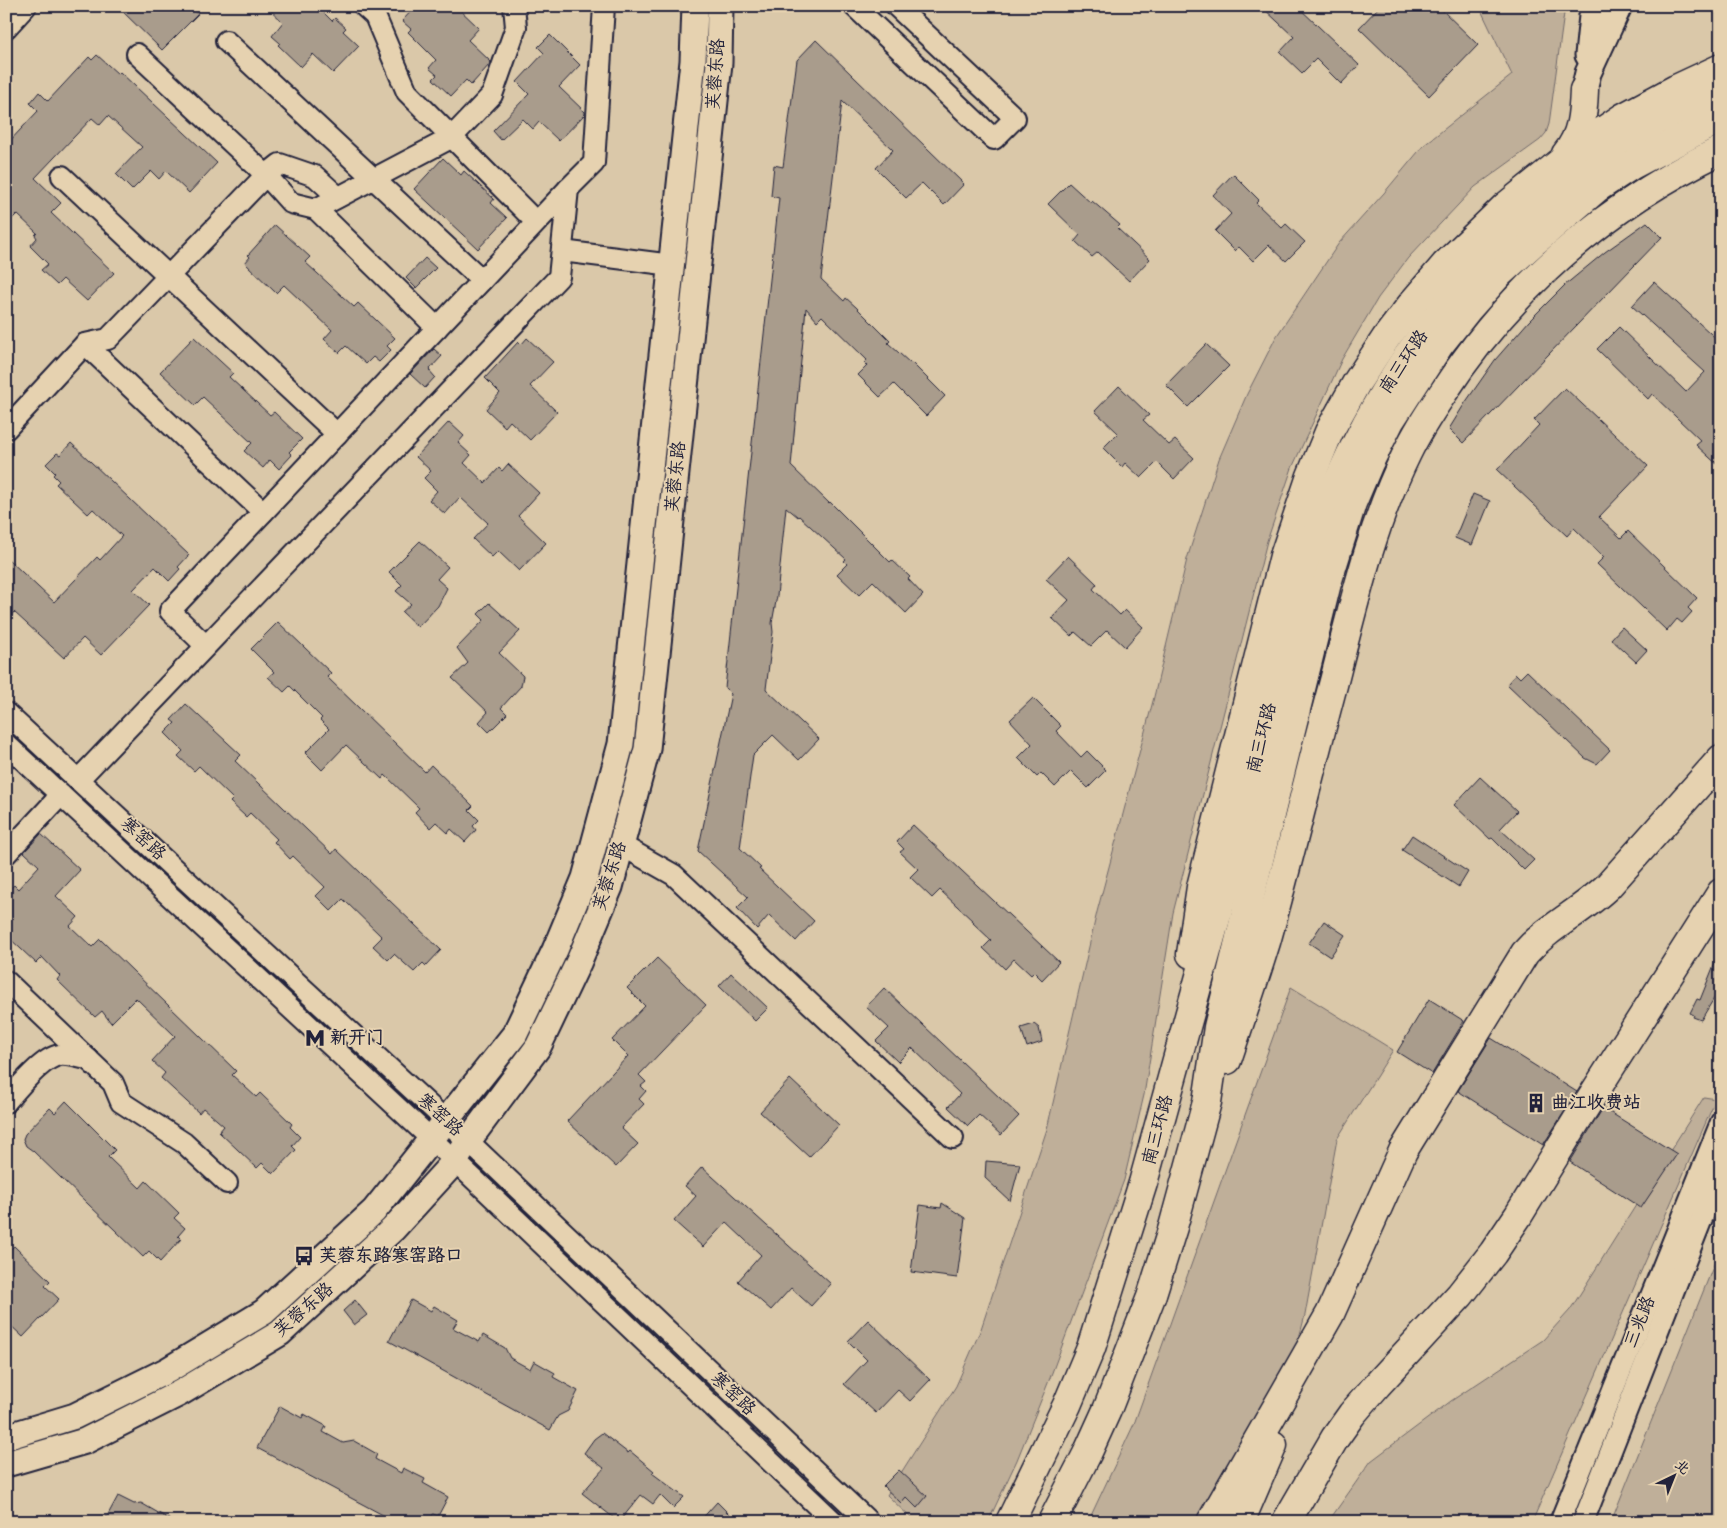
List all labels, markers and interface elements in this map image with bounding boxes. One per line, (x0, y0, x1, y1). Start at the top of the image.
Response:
street label: 芙蓉东路 (702, 37, 730, 111)
street label: 南三环路 (1374, 325, 1434, 399)
street label: 芙蓉东路 (660, 440, 692, 514)
street label: 南三环路 (1242, 700, 1282, 776)
street label: 寒窑路 (115, 812, 171, 866)
street label: 芙蓉东路 (587, 838, 633, 914)
place label: 新开门 (330, 1026, 384, 1050)
metro station icon: 新开门 (304, 1027, 326, 1049)
street label: 寒窑路 (412, 1088, 468, 1142)
place label: 曲江收费站 (1551, 1091, 1641, 1115)
street label: 南三环路 (1137, 1092, 1179, 1168)
building icon: 曲江收费站 (1525, 1092, 1547, 1114)
place label: 芙蓉东路寒窑路口 (319, 1244, 463, 1268)
bus stop icon: 芙蓉东路寒窑路口 (293, 1245, 315, 1267)
street label: 芙蓉东路 (269, 1277, 339, 1343)
street label: 三兆路 (1619, 1292, 1661, 1352)
street label: 寒窑路 (705, 1367, 761, 1421)
north arrow (1650, 1450, 1700, 1500)
text: 北 (1671, 1456, 1693, 1479)

